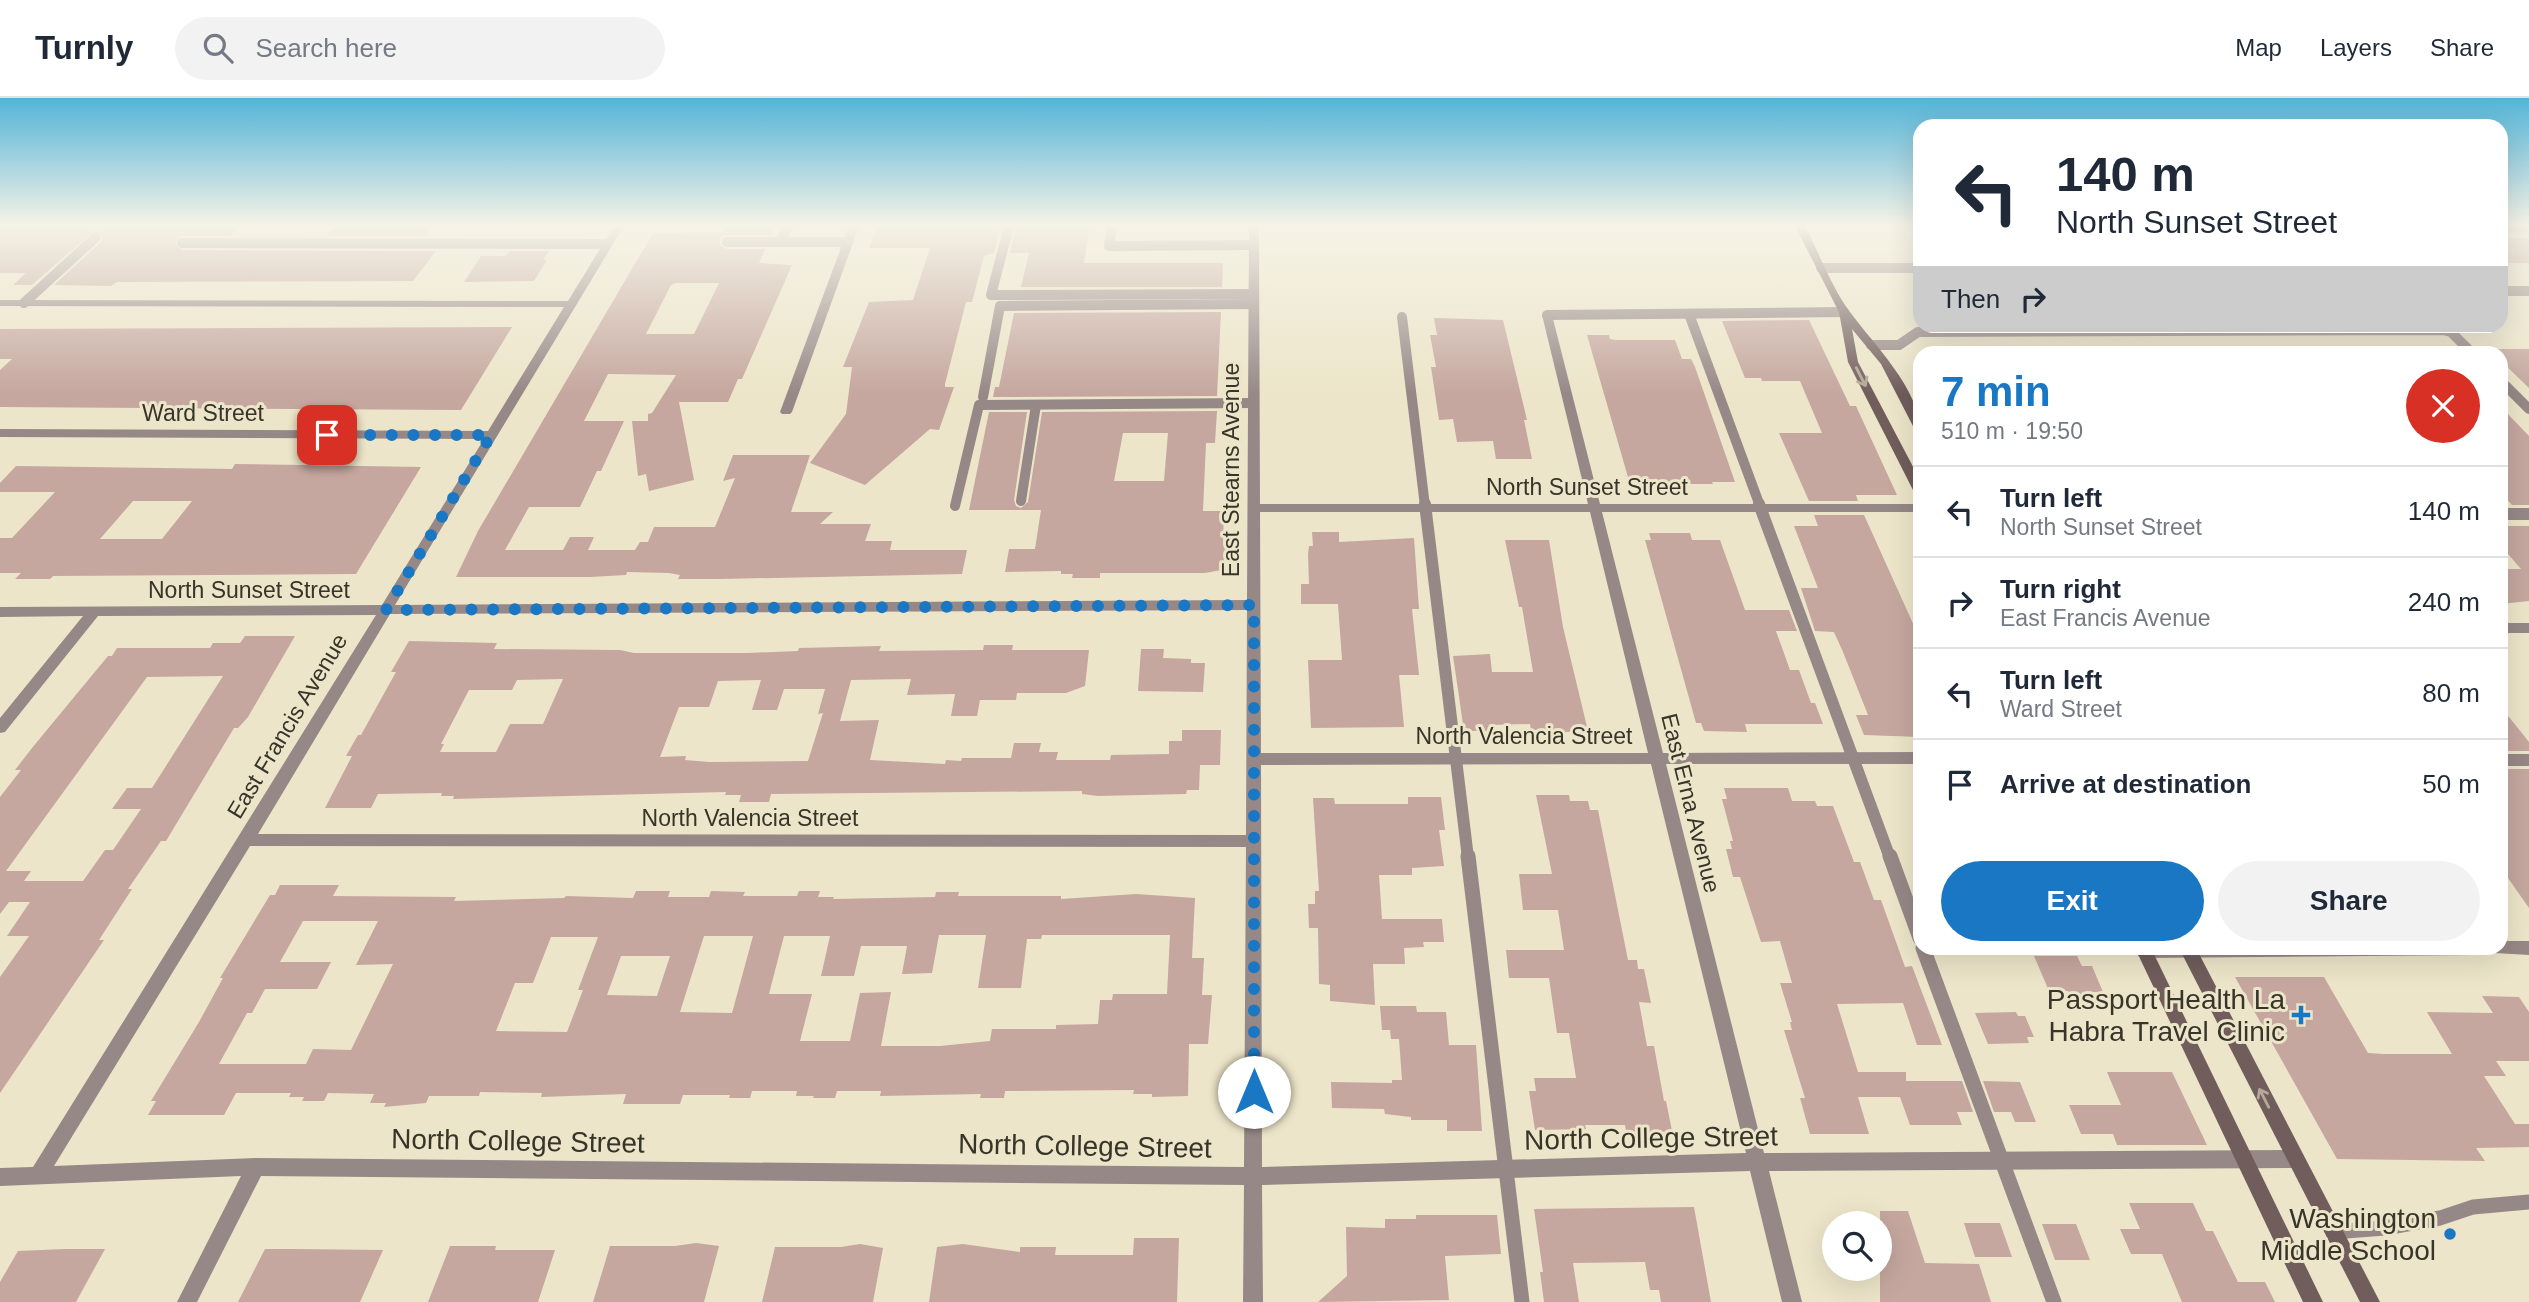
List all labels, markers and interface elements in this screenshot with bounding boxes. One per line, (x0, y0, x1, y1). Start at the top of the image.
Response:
search box (175, 17, 665, 80)
text: Turnly (35, 29, 133, 66)
icon: search (199, 29, 237, 67)
text: Search here (255, 33, 397, 63)
text: Map (2235, 34, 2282, 61)
text: Layers (2320, 34, 2392, 61)
text: Share (2430, 34, 2494, 61)
icon: left (1941, 147, 2032, 238)
text: 140 m (2056, 147, 2195, 201)
text: North Sunset Street (2056, 204, 2337, 240)
icon: right (2014, 280, 2052, 318)
text: Then (1941, 284, 2000, 314)
street label: East Stearns Avenue (1218, 363, 1244, 577)
one-way arrow (1854, 367, 1868, 387)
text: 7 min (1941, 368, 2051, 415)
button: close (2406, 369, 2480, 443)
street label: Ward Street (142, 400, 265, 426)
pin (297, 405, 357, 465)
icon: arrive (308, 416, 346, 454)
text: 510 m · 19:50 (1941, 418, 2083, 444)
street label: North Sunset Street (1486, 474, 1689, 500)
text: Turn left (2000, 483, 2102, 513)
icon: left (1941, 493, 1979, 531)
text: 140 m (2408, 496, 2480, 526)
text: North Sunset Street (2000, 514, 2202, 540)
text: Turn right (2000, 574, 2121, 604)
street label: North Sunset Street (148, 577, 351, 603)
icon: right (1941, 584, 1979, 622)
text: 240 m (2408, 587, 2480, 617)
text: East Francis Avenue (2000, 605, 2211, 631)
street label: East Francis Avenue (222, 629, 352, 823)
text: Turn left (2000, 665, 2102, 695)
icon: left (1941, 675, 1979, 713)
text: 80 m (2422, 678, 2480, 708)
text: Ward Street (2000, 696, 2122, 722)
street label: East Erna Avenue (1656, 711, 1726, 895)
street label: North Valencia Street (1416, 723, 1633, 749)
icon: arrive (1941, 766, 1979, 804)
text: Arrive at destination (2000, 769, 2251, 799)
text: 50 m (2422, 769, 2480, 799)
street label: North Valencia Street (642, 805, 859, 831)
button: Exit (1941, 861, 2204, 941)
button: Share (2218, 861, 2480, 941)
place label: Passport Health La Habra Travel Clinic (2047, 984, 2285, 1047)
marker: Passport Health La Habra Travel Clinic (2291, 1005, 2311, 1025)
position arrow (1217, 1055, 1291, 1129)
one-way arrow (2257, 1088, 2271, 1109)
street label: North College Street (1524, 1120, 1778, 1156)
street label: North College Street (391, 1123, 645, 1159)
street label: North College Street (958, 1128, 1212, 1164)
place label: Washington Middle School (2260, 1203, 2436, 1266)
map controls (1822, 1211, 1892, 1281)
button: search (1822, 1211, 1892, 1281)
marker: Washington Middle School (2442, 1226, 2458, 1242)

